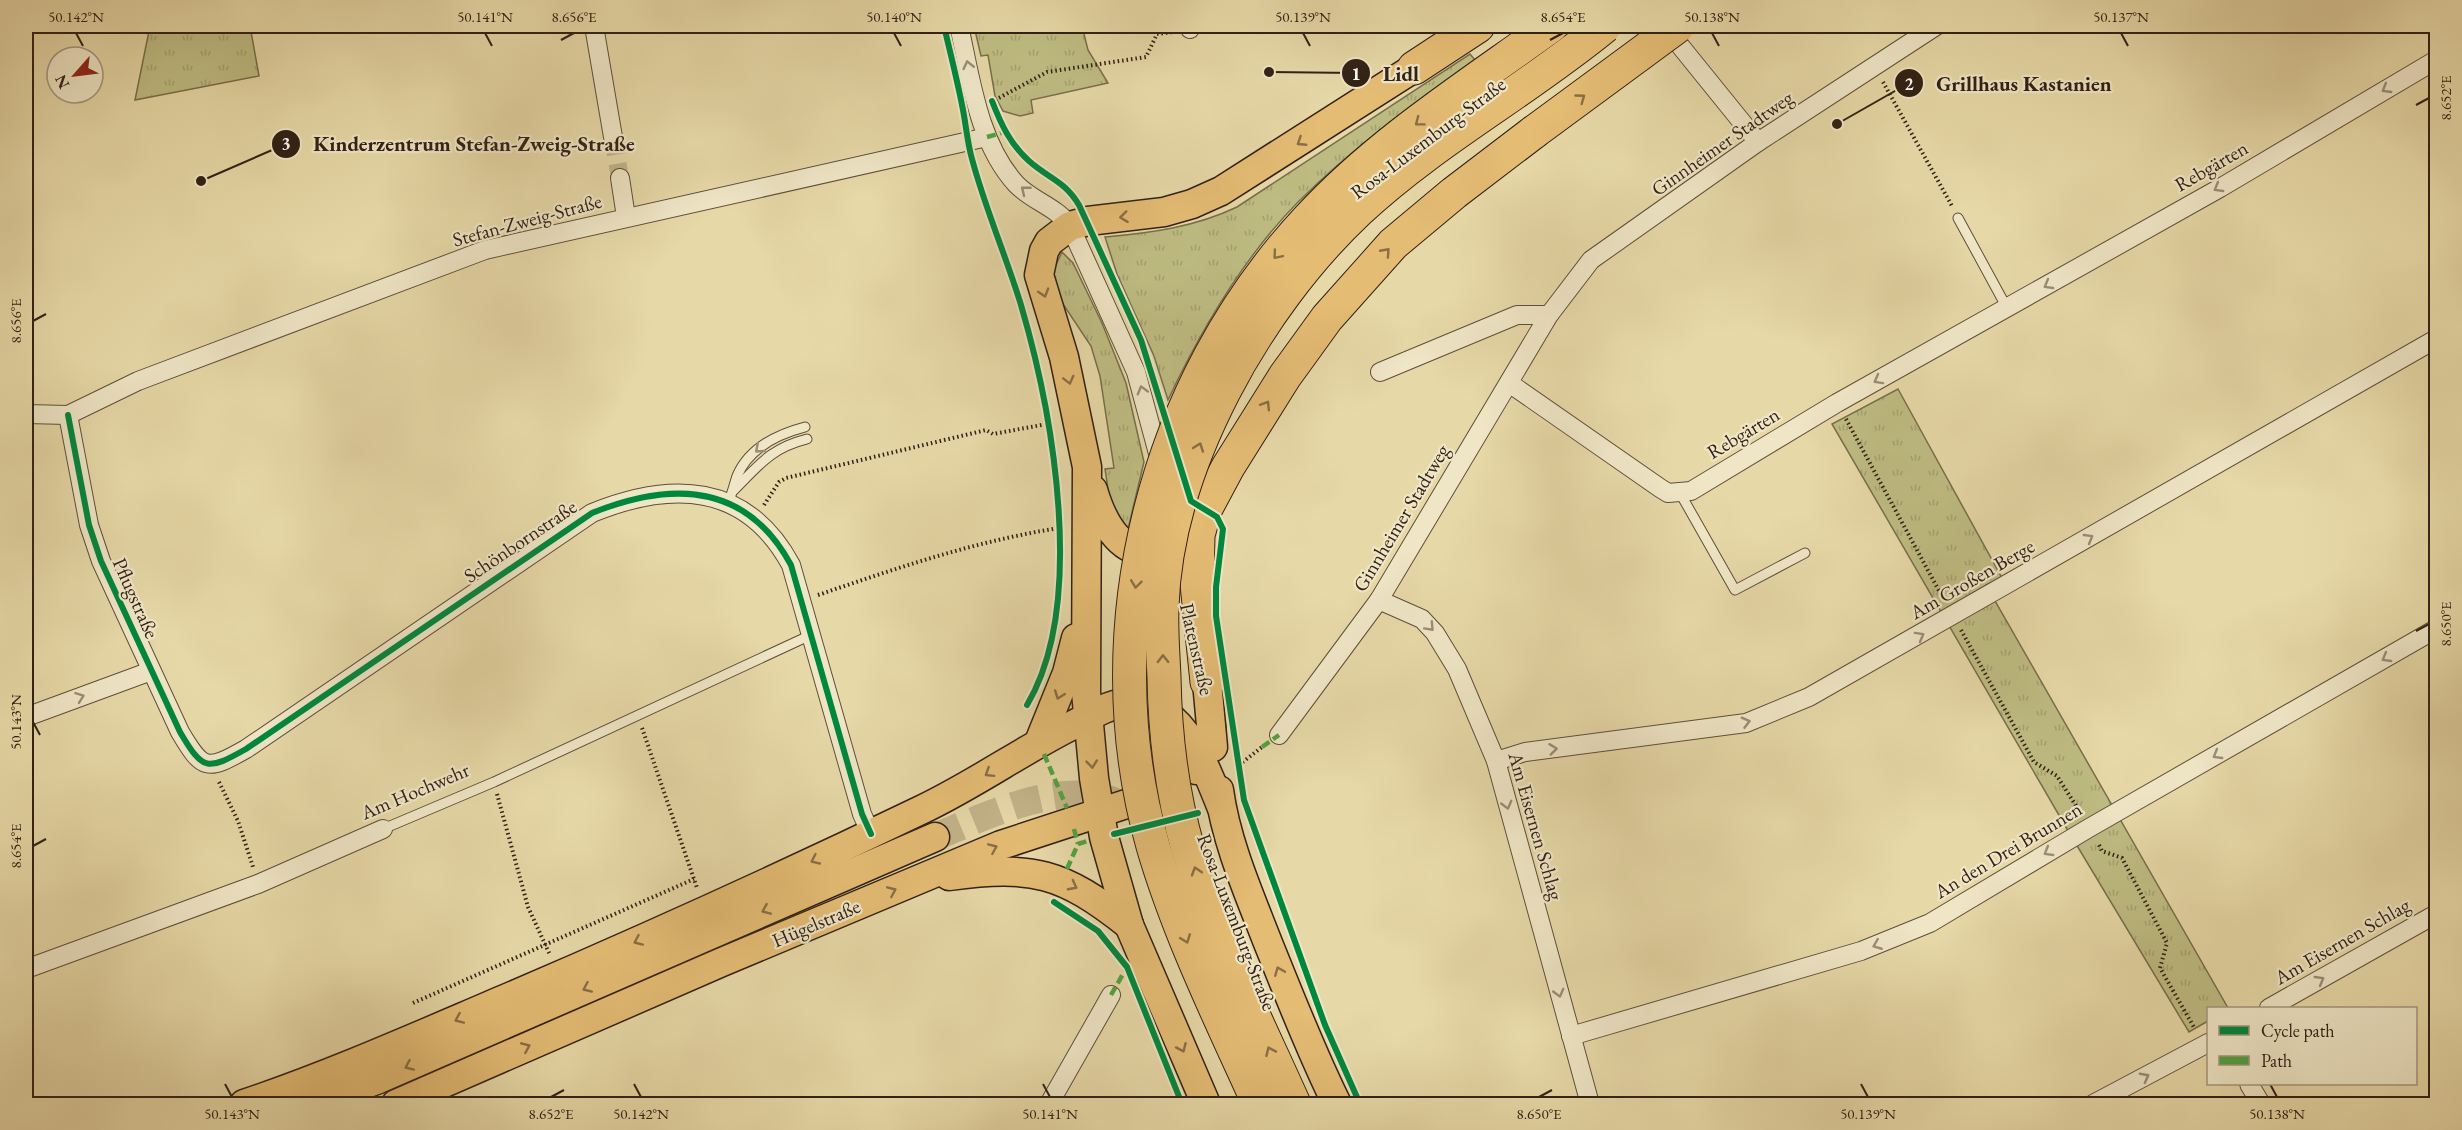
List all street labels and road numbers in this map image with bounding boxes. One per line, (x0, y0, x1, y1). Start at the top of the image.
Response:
street label: Rosa-Luxemburg-Straße (1345, 71, 1511, 205)
street label: Ginnheimer Stadtweg (1646, 84, 1798, 202)
street label: Rebgärten (2170, 134, 2253, 197)
street label: Stefan-Zweig-Straße (449, 188, 605, 252)
street label: Rebgärten (1702, 401, 1785, 465)
street label: Ginnheimer Stadtweg (1347, 439, 1455, 596)
street label: Schönbornstraße (458, 494, 582, 588)
street label: Am Großen Berge (1904, 533, 2039, 626)
street label: Pflugstraße (107, 554, 165, 643)
street label: Platenstraße (1174, 600, 1220, 698)
street label: Am Eisernen Schlag (1502, 748, 1570, 903)
street label: Am Hochwehr (356, 756, 473, 826)
street label: An den Drei Brunnen (1929, 795, 2087, 905)
street label: Rosa-Luxemburg-Straße (1191, 830, 1283, 1014)
street label: Am Eisernen Schlag (2269, 891, 2415, 991)
street label: Hügelstraße (768, 893, 864, 953)

